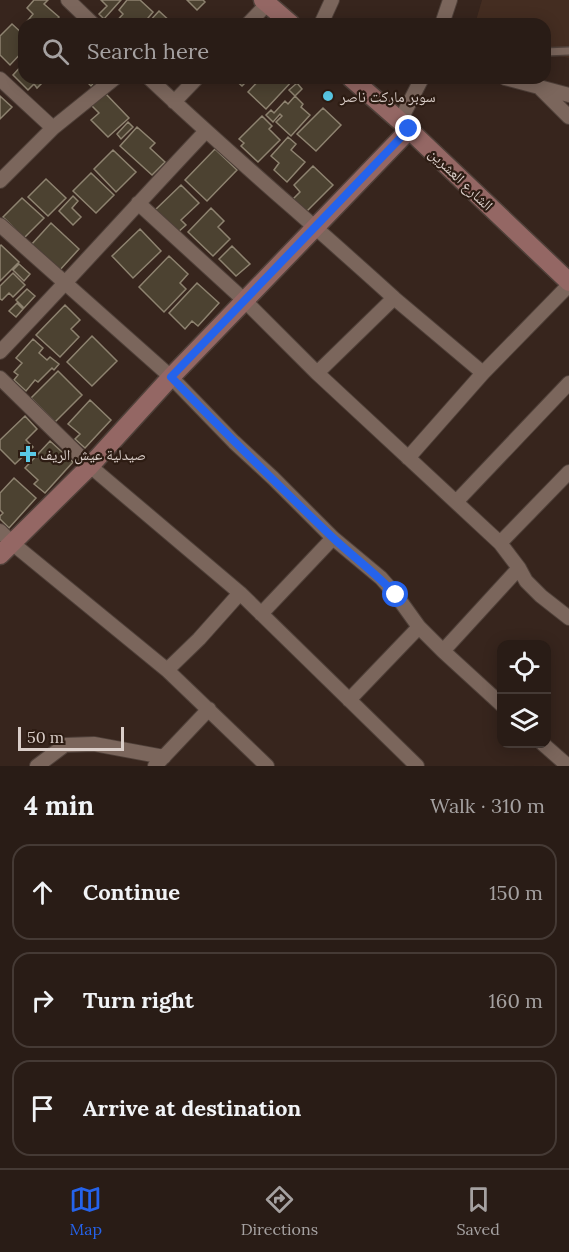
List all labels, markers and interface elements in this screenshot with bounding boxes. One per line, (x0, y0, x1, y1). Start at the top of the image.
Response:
search box (18, 18, 551, 84)
icon: search (39, 35, 72, 68)
text: Search here (87, 37, 209, 65)
place label: سوبر ماركت ناصر (339, 87, 436, 106)
marker: سوبر ماركت ناصر (321, 89, 335, 103)
route end (395, 115, 421, 141)
street label: الشارع العشرين (424, 144, 497, 215)
place label: صيدلية عيش الريف (40, 445, 146, 465)
marker: صيدلية عيش الريف (21, 447, 35, 461)
route start (382, 581, 408, 607)
map controls (497, 640, 551, 748)
button: locate (497, 640, 551, 694)
button: layers (497, 694, 551, 748)
scale bar (18, 724, 124, 752)
text: 50 m (27, 727, 64, 747)
text: 4 min (24, 789, 94, 822)
text: Walk · 310 m (430, 793, 545, 818)
icon: ahead (26, 876, 59, 909)
text: Continue (83, 878, 180, 906)
text: 150 m (489, 880, 543, 905)
icon: right (26, 984, 59, 1017)
text: Turn right (83, 986, 194, 1014)
text: 160 m (489, 988, 543, 1013)
icon: arrive (26, 1092, 59, 1125)
text: Arrive at destination (83, 1094, 301, 1122)
tab: Map (69, 1183, 102, 1239)
tab: Directions (241, 1183, 318, 1239)
tab: Saved (456, 1183, 500, 1239)

